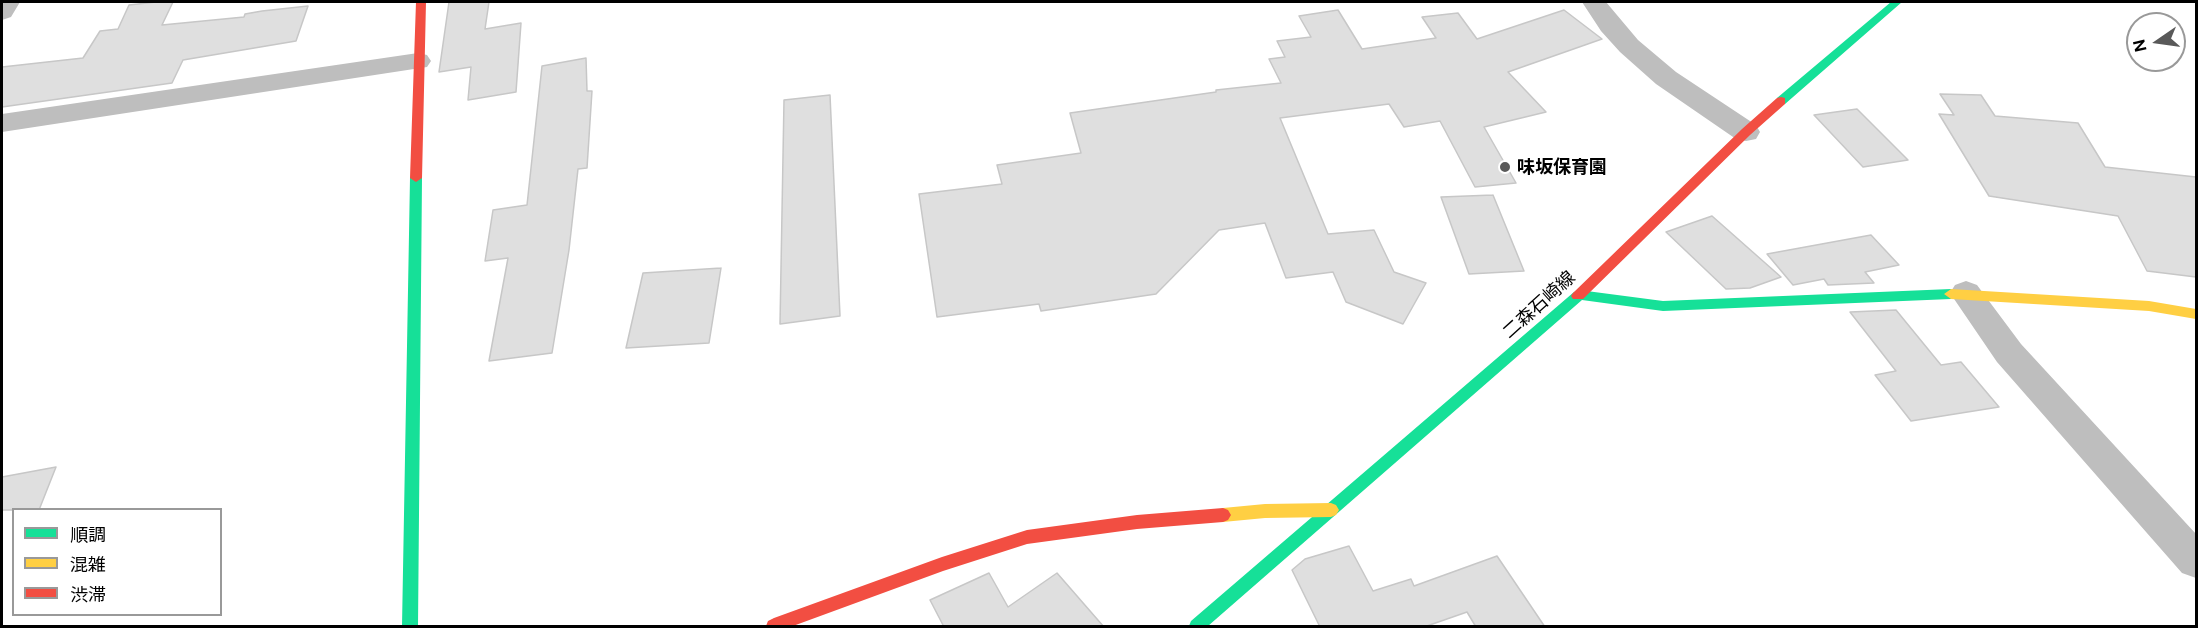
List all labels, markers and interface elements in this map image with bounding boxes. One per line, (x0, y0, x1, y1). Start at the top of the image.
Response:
north arrow (2126, 12, 2186, 72)
text: N (2129, 37, 2151, 54)
place label: 味坂保育園 (1517, 156, 1607, 178)
marker: 味坂保育園 (1498, 160, 1512, 174)
street label: 二森石崎線 (1498, 267, 1580, 343)
legend (12, 508, 222, 616)
text: 順調 (70, 524, 106, 545)
text: 混雑 (70, 554, 106, 575)
text: 渋滞 (70, 584, 106, 605)

